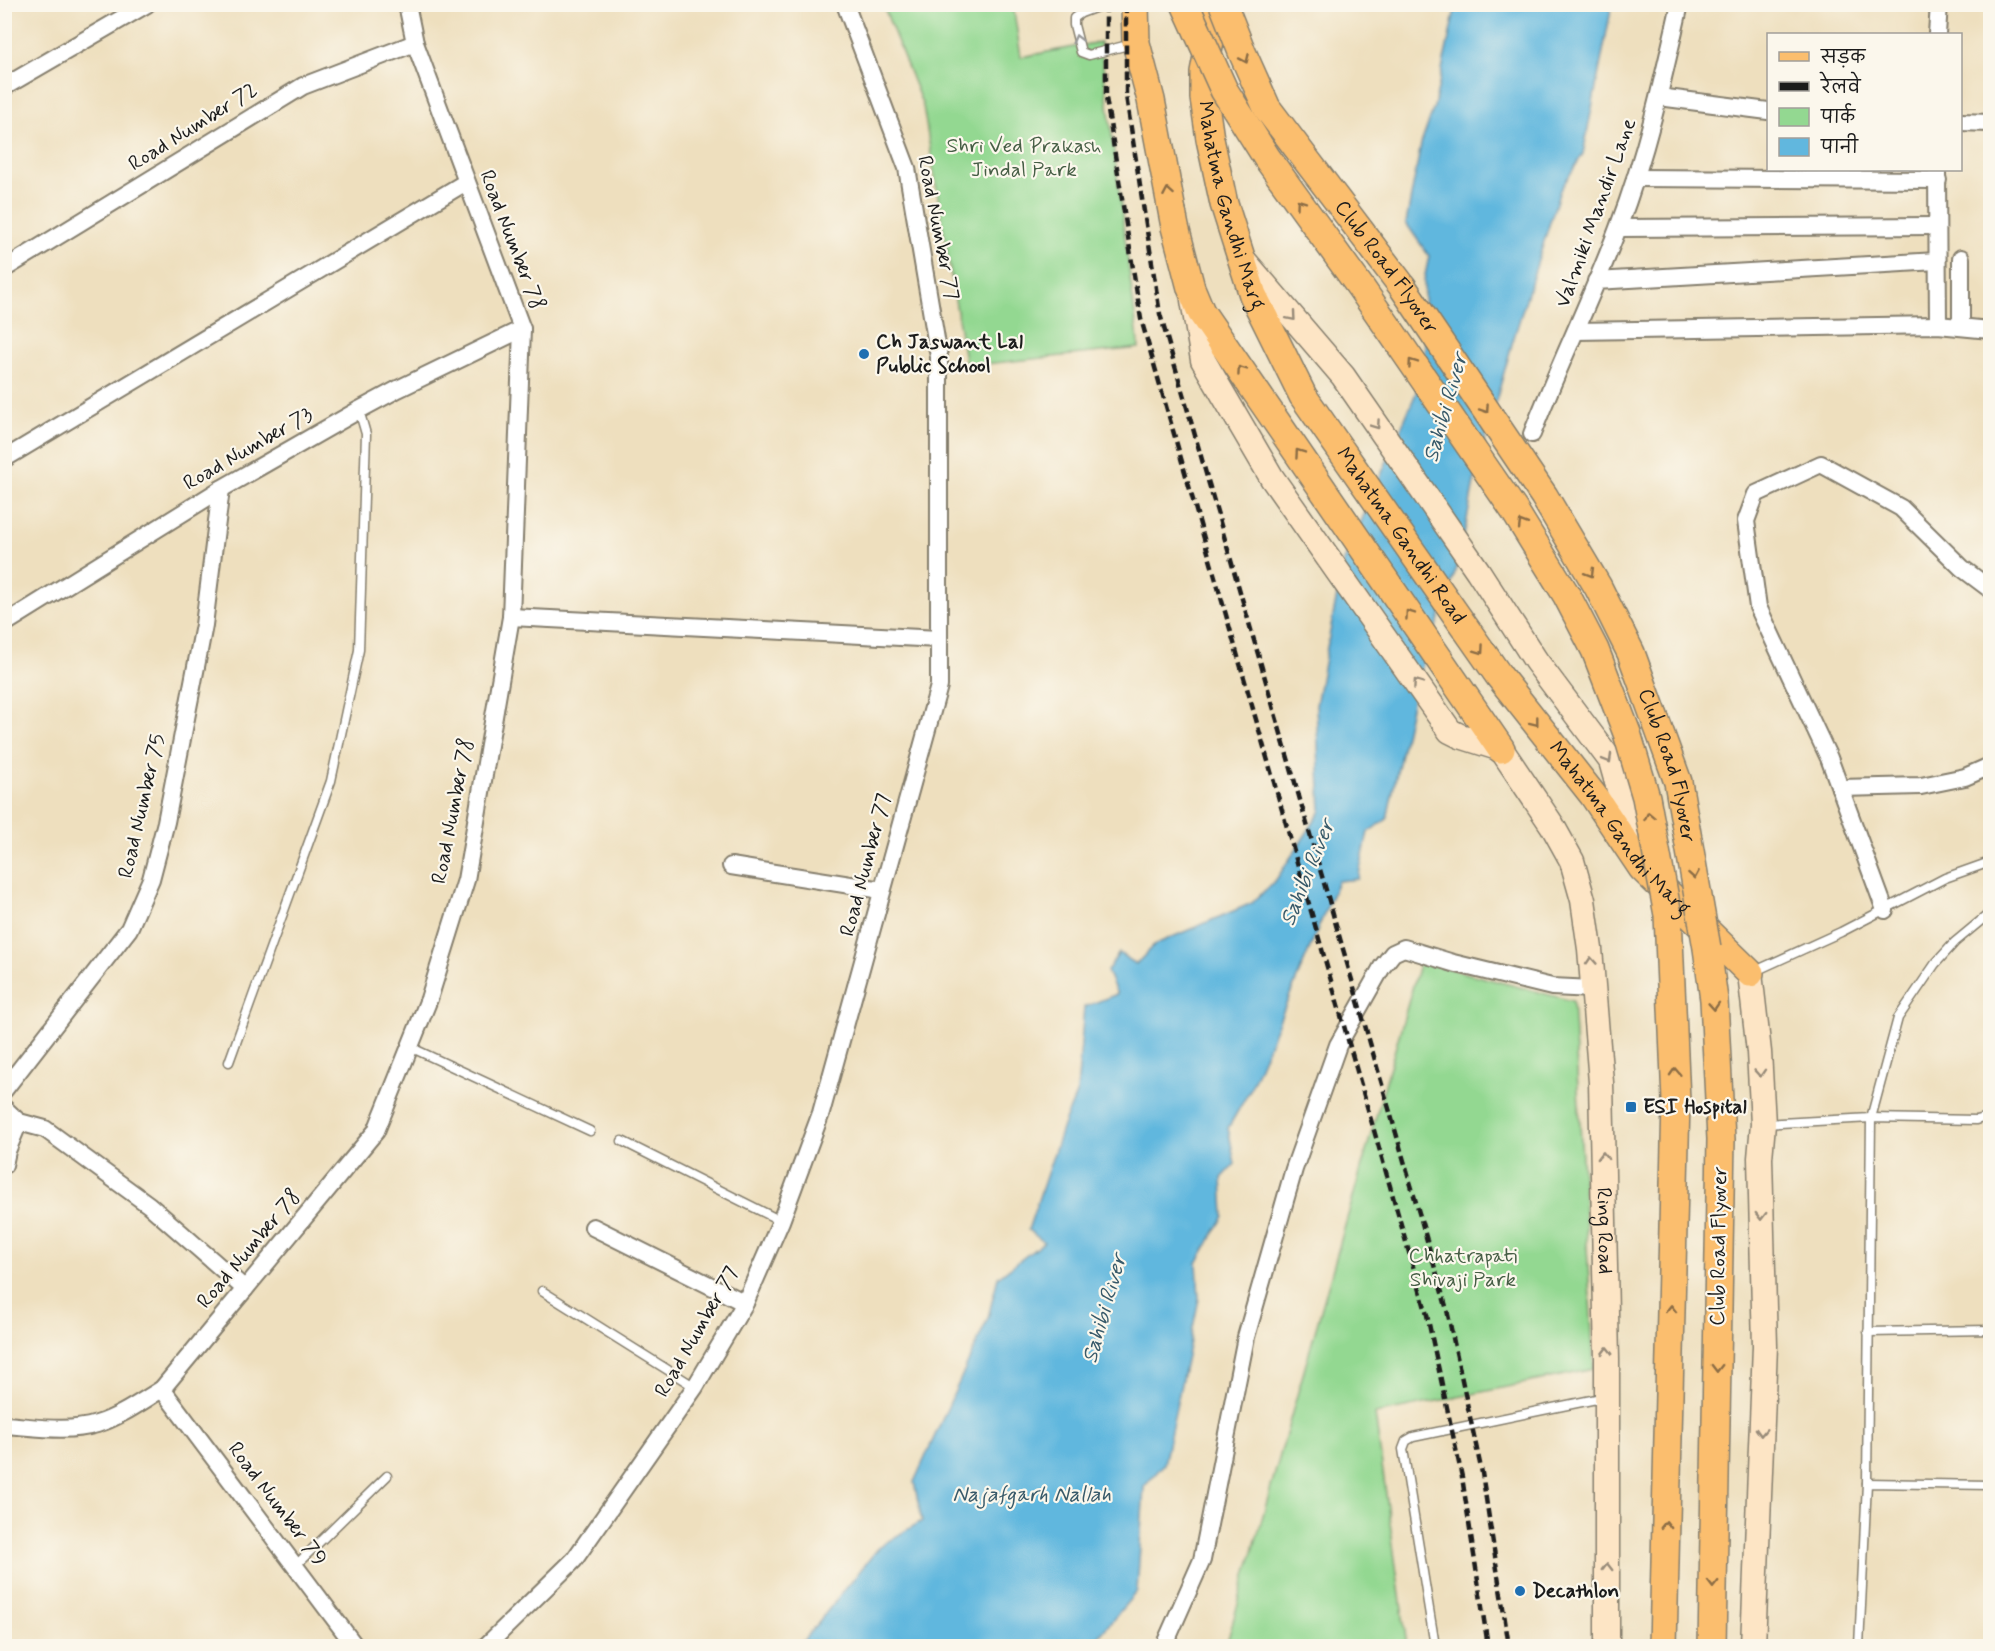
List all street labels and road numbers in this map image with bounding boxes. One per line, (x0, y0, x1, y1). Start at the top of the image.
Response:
street label: Road Number 72 (123, 76, 263, 178)
street label: Mahatma Gandhi Marg (1191, 99, 1272, 316)
street label: Valmiki Mandir Lane (1549, 115, 1643, 311)
street label: Road Number 77 (910, 153, 966, 303)
street label: Road Number 78 (472, 166, 552, 314)
street label: Club Road Flyover (1328, 195, 1445, 340)
street label: Road Number 73 (178, 401, 318, 497)
street label: Mahatma Gandhi Road (1329, 442, 1473, 630)
street label: Club Road Flyover (1631, 685, 1702, 845)
street label: Road Number 75 (112, 731, 172, 881)
street label: Road Number 78 (425, 736, 481, 886)
street label: Mahatma Gandhi Marg (1542, 736, 1697, 923)
street label: Road Number 77 (833, 790, 899, 940)
street label: Club Road Flyover (1704, 1166, 1734, 1326)
street label: Road Number 78 (191, 1183, 307, 1315)
street label: Ring Road (1589, 1187, 1619, 1274)
street label: Road Number 77 (648, 1261, 746, 1403)
street label: Road Number 79 (221, 1436, 333, 1572)

